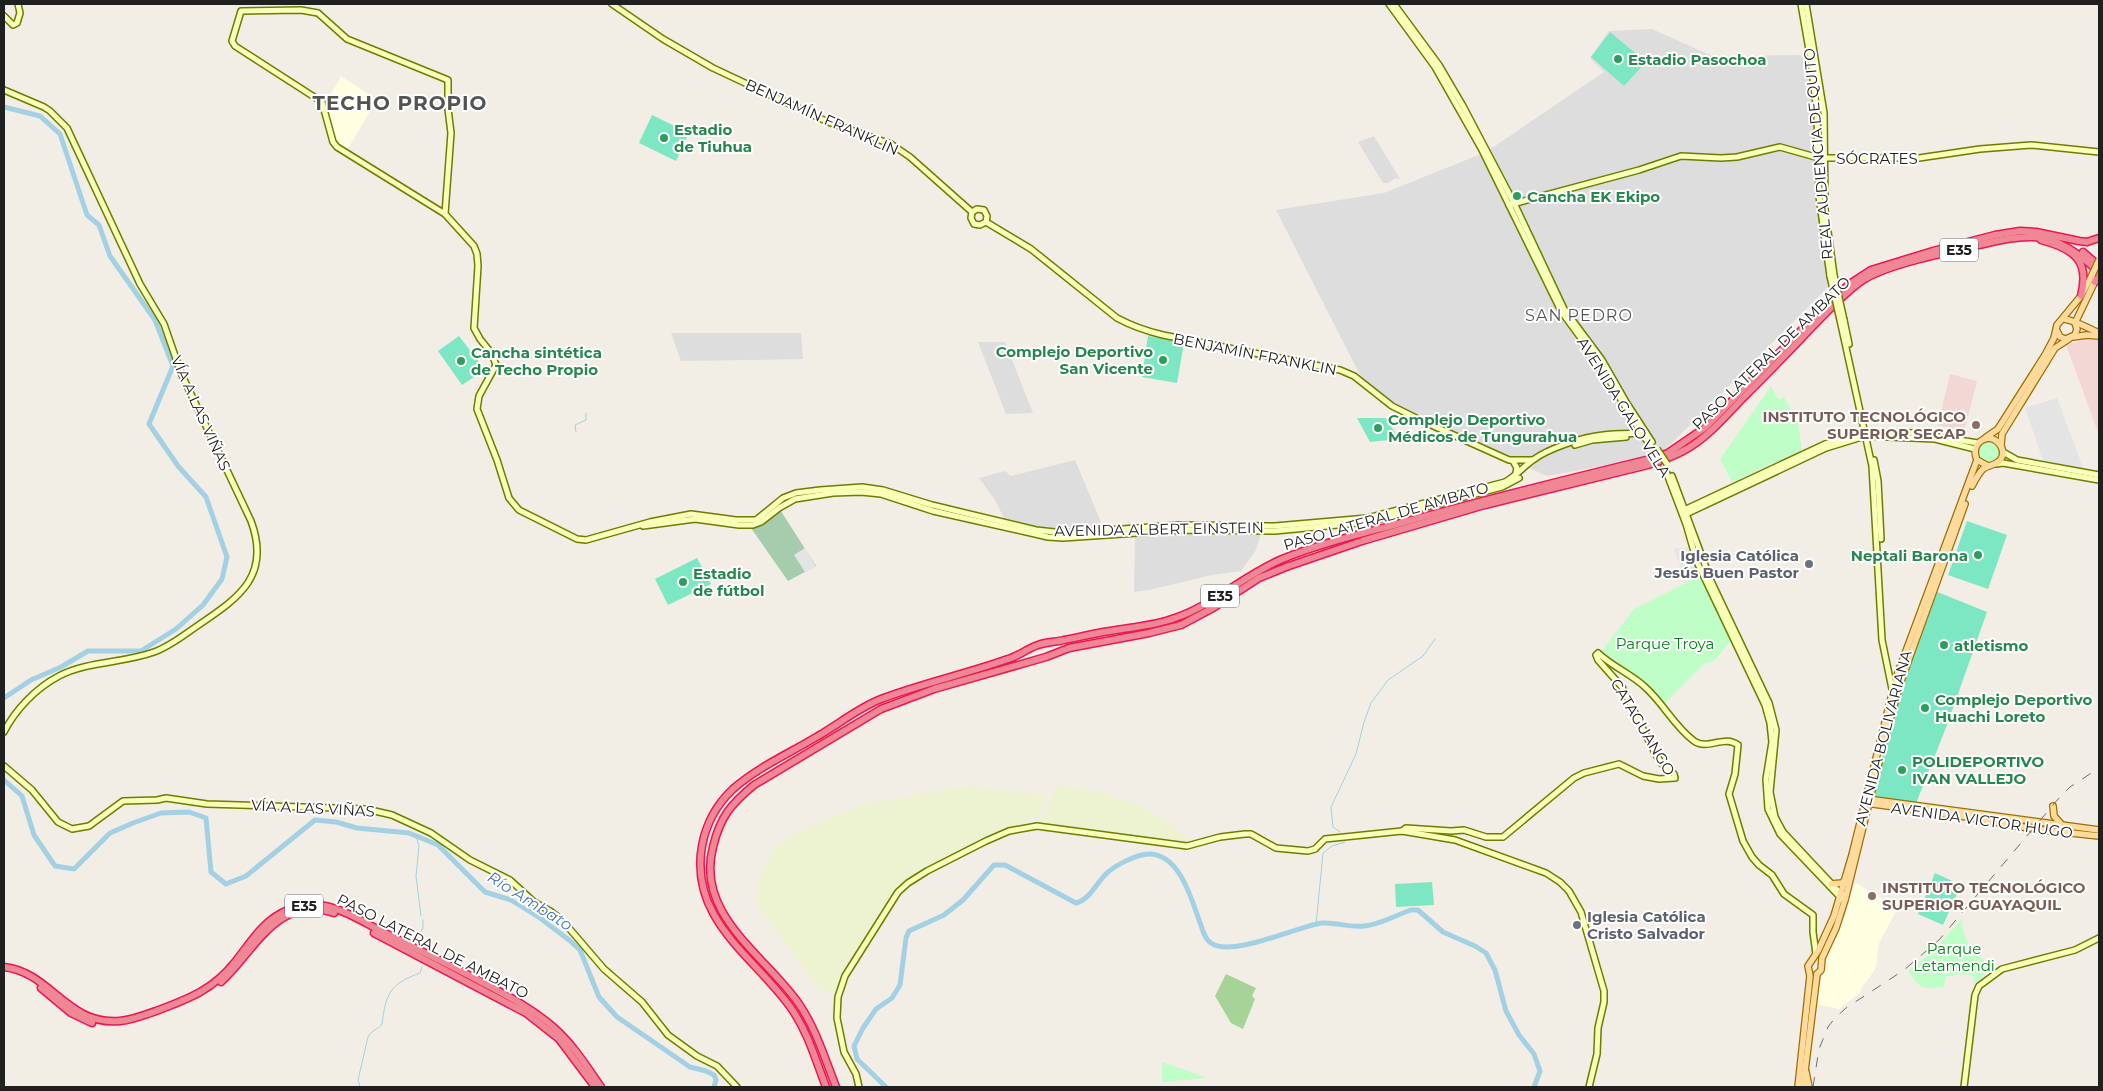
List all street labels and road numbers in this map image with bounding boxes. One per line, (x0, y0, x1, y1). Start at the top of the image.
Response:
street label: REAL AUDIENCIA DE QUITO (1799, 47, 1837, 261)
street label: BENJAMÍN FRANKLIN (742, 75, 902, 159)
street label: SÓCRATES (1836, 149, 1918, 168)
road number: E35 (1940, 238, 1978, 262)
street label: PASO LATERAL DE AMBATO (1688, 272, 1854, 434)
street label: BENJAMÍN FRANKLIN (1172, 329, 1338, 379)
street label: AVENIDA GALO VELA (1573, 333, 1675, 481)
street label: VÍA A LAS VIÑAS (167, 353, 235, 473)
street label: PASO LATERAL DE AMBATO (1281, 478, 1491, 554)
street label: AVENIDA ALBERT EINSTEIN (1054, 518, 1264, 540)
road number: E35 (1201, 584, 1239, 608)
street label: AVENIDA BOLIVARIANA (1850, 648, 1916, 828)
street label: CATAGUANGO (1607, 675, 1679, 779)
street label: VÍA A LAS VIÑAS (251, 795, 375, 821)
street label: AVENIDA VICTOR HUGO (1890, 798, 2074, 842)
street label: PASO LATERAL DE AMBATO (334, 889, 532, 1003)
road number: E35 (285, 894, 323, 918)

